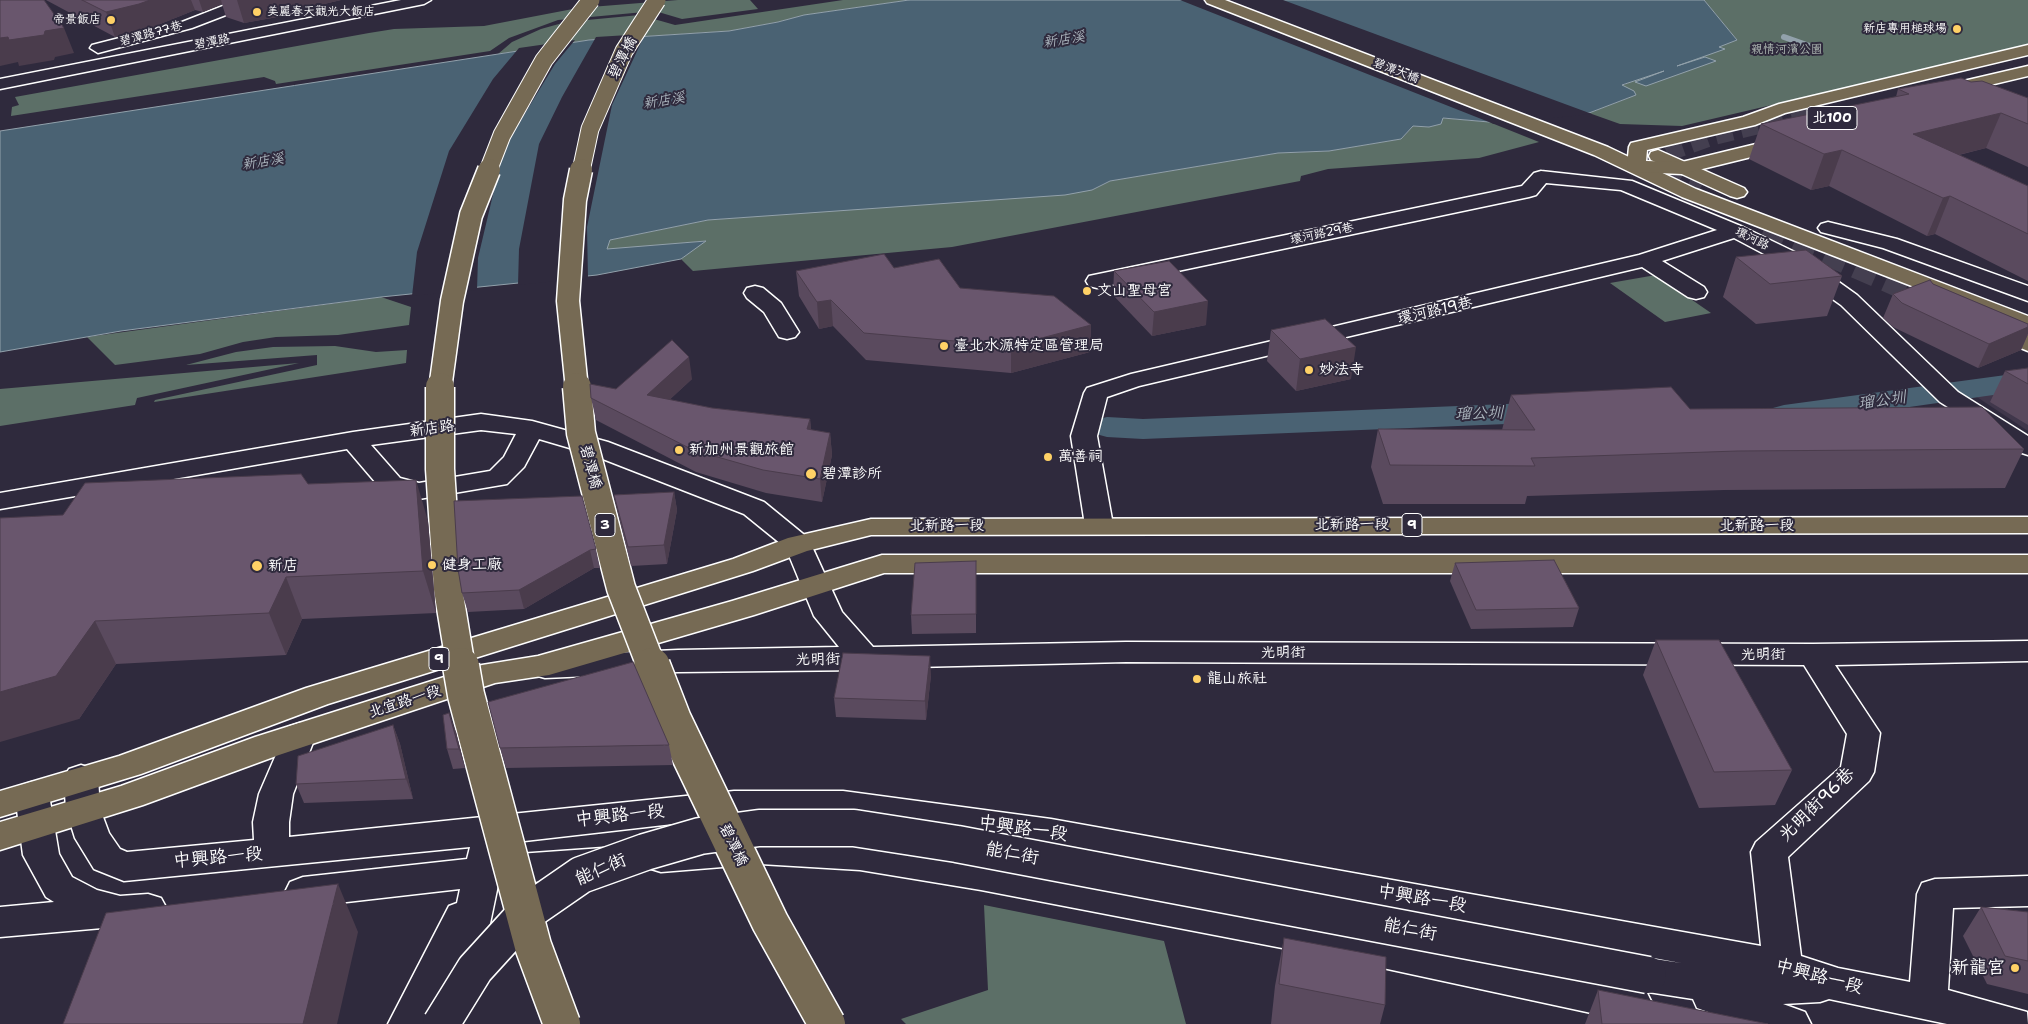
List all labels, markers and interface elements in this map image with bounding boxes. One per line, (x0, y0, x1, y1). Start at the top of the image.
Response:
place label: 美麗春天觀光大飯店 (267, 5, 375, 19)
marker: 美麗春天觀光大飯店 (251, 6, 263, 18)
place label: 帝景飯店 (53, 13, 101, 27)
marker: 帝景飯店 (105, 14, 117, 26)
street label: 碧潭路77巷 (118, 19, 184, 49)
place label: 新店專用槌球場 (1863, 22, 1947, 36)
marker: 新店專用槌球場 (1951, 23, 1963, 35)
water label: 新店溪 (1042, 28, 1086, 52)
street label: 碧潭路 (193, 31, 231, 53)
street label: 碧潭橋 (605, 34, 641, 82)
park label: 親情河濱公園 (1751, 43, 1823, 57)
street label: 碧潭大橋 (1371, 56, 1421, 86)
water label: 新店溪 (642, 89, 686, 113)
road number: 北100 (1807, 106, 1857, 130)
water label: 新店溪 (241, 150, 285, 174)
street label: 環河路29巷 (1289, 220, 1355, 248)
street label: 環河路 (1733, 225, 1771, 253)
place label: 文山聖母宮 (1097, 282, 1172, 300)
marker: 文山聖母宮 (1081, 285, 1093, 297)
street label: 環河路19巷 (1396, 294, 1474, 328)
place label: 臺北水源特定區管理局 (954, 337, 1104, 355)
marker: 臺北水源特定區管理局 (938, 340, 950, 352)
place label: 妙法寺 (1319, 361, 1364, 379)
marker: 妙法寺 (1303, 364, 1315, 376)
water label: 瑠公圳 (1857, 388, 1907, 414)
water label: 瑠公圳 (1455, 404, 1503, 424)
street label: 新店路 (408, 417, 456, 441)
place label: 新加州景觀旅館 (689, 441, 794, 459)
street label: 碧潭橋 (575, 443, 605, 491)
marker: 新加州景觀旅館 (673, 444, 685, 456)
place label: 萬善祠 (1058, 448, 1103, 466)
marker: 萬善祠 (1042, 451, 1054, 463)
place label: 碧潭診所 (822, 465, 882, 483)
marker: 碧潭診所 (804, 467, 818, 481)
road number: 3 (595, 514, 615, 536)
road number: 9 (1402, 514, 1422, 536)
street label: 北新路一段 (1315, 516, 1389, 534)
street label: 北新路一段 (910, 517, 984, 535)
street label: 北新路一段 (1720, 517, 1794, 535)
place label: 健身工廠 (442, 556, 502, 574)
place label: 新店 (268, 557, 298, 575)
marker: 新店 (250, 559, 264, 573)
marker: 健身工廠 (426, 559, 438, 571)
street label: 光明街 (1261, 644, 1305, 662)
street label: 光明街 (1741, 646, 1785, 664)
road number: 9 (429, 648, 449, 671)
street label: 光明街 (795, 651, 841, 669)
place label: 龍山旅社 (1207, 670, 1267, 688)
marker: 龍山旅社 (1191, 673, 1203, 685)
street label: 北宜路一段 (367, 682, 443, 722)
street label: 光明街96巷 (1775, 764, 1859, 846)
street label: 中興路一段 (574, 801, 666, 831)
street label: 中興路一段 (977, 812, 1069, 846)
street label: 碧潭橋 (715, 821, 751, 869)
street label: 能仁街 (983, 838, 1041, 870)
street label: 中興路一段 (172, 843, 264, 873)
street label: 能仁街 (572, 850, 630, 890)
street label: 中興路一段 (1376, 881, 1468, 917)
street label: 能仁街 (1381, 914, 1439, 946)
street label: 中興路一段 (1773, 955, 1865, 999)
place label: 新龍宮 (1951, 957, 2005, 979)
marker: 新龍宮 (2009, 962, 2021, 974)

